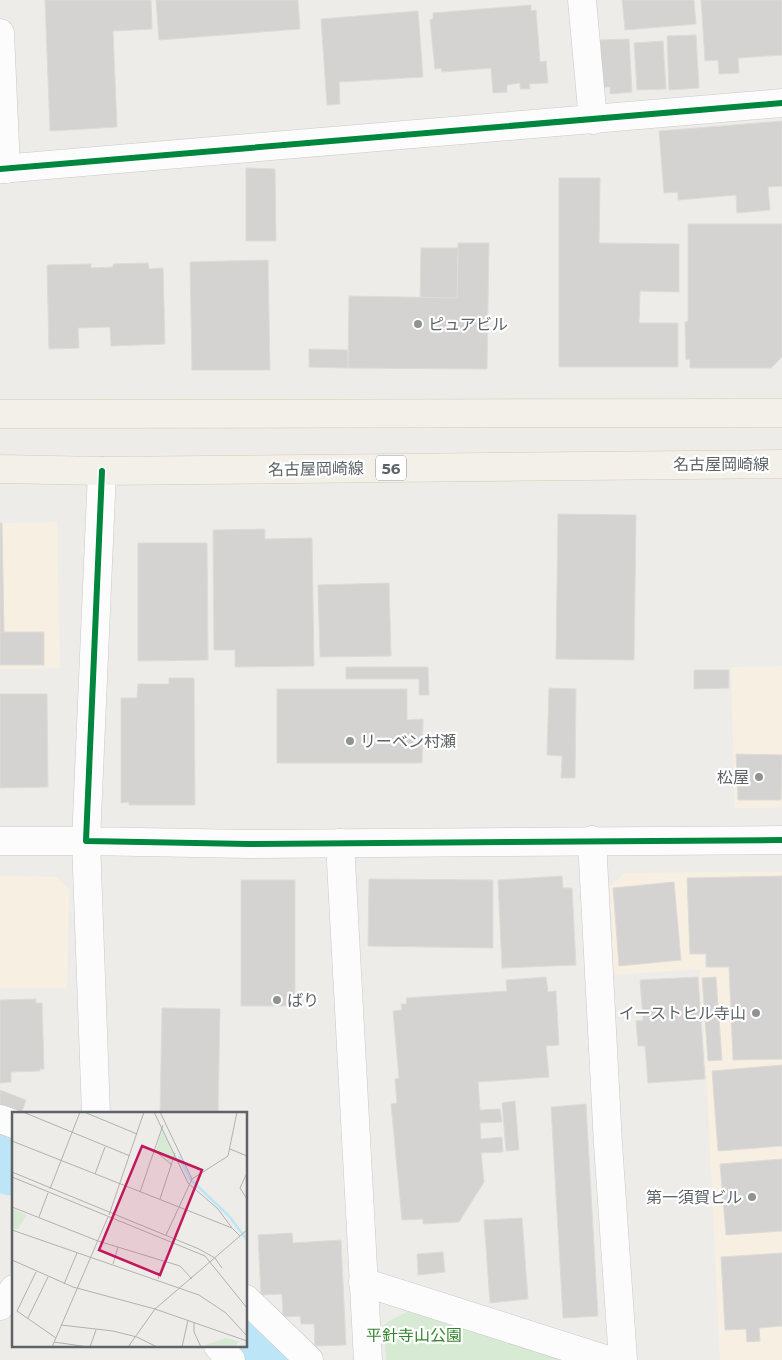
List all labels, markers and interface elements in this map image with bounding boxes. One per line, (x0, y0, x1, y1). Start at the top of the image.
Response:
place label: ピュアビル (428, 315, 508, 334)
marker: ピュアビル (412, 318, 424, 330)
street label: 名古屋岡崎線 (673, 455, 769, 474)
road number: 56 (376, 456, 406, 480)
street label: 名古屋岡崎線 (268, 459, 364, 479)
place label: リーベン村瀬 (360, 732, 456, 751)
marker: リーベン村瀬 (344, 735, 356, 747)
place label: 松屋 (717, 768, 749, 787)
marker: 松屋 (753, 771, 765, 783)
place label: ばり (287, 991, 319, 1010)
marker: ばり (271, 994, 283, 1006)
place label: イーストヒル寺山 (619, 1004, 746, 1023)
marker: イーストヒル寺山 (750, 1007, 762, 1019)
inset map (12, 1112, 248, 1348)
place label: 第一須賀ビル (646, 1188, 742, 1207)
marker: 第一須賀ビル (746, 1191, 758, 1203)
park label: 平針寺山公園 (366, 1326, 462, 1345)

